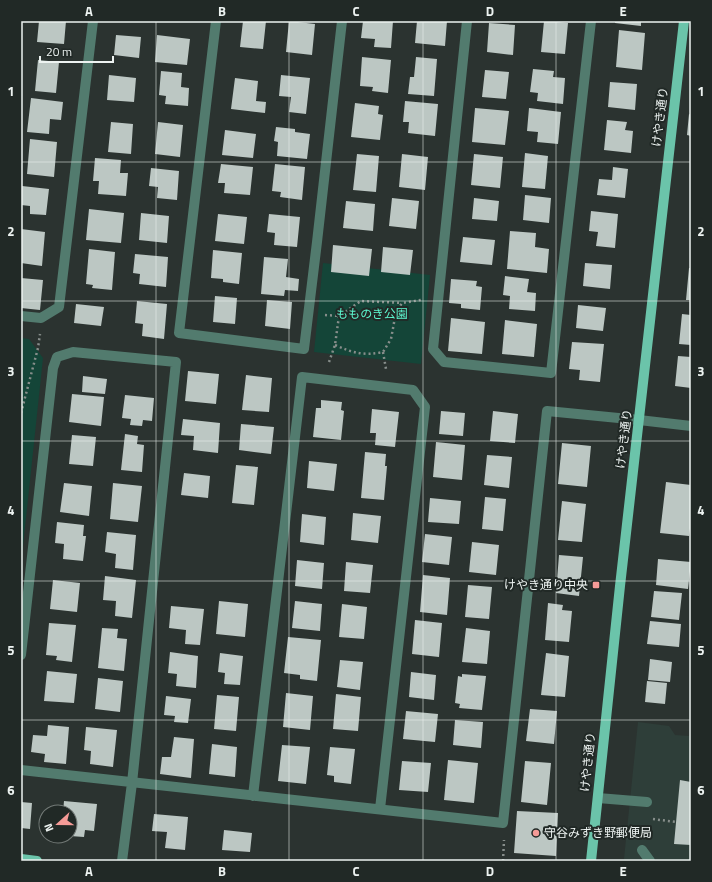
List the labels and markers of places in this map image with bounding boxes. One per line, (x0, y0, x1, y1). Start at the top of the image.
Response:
place label: けやき通り中央 (504, 575, 588, 594)
marker: けやき通り中央 (591, 580, 601, 590)
place label: 守谷みずき野郵便局 (544, 823, 652, 842)
marker: 守谷みずき野郵便局 (531, 828, 541, 838)

